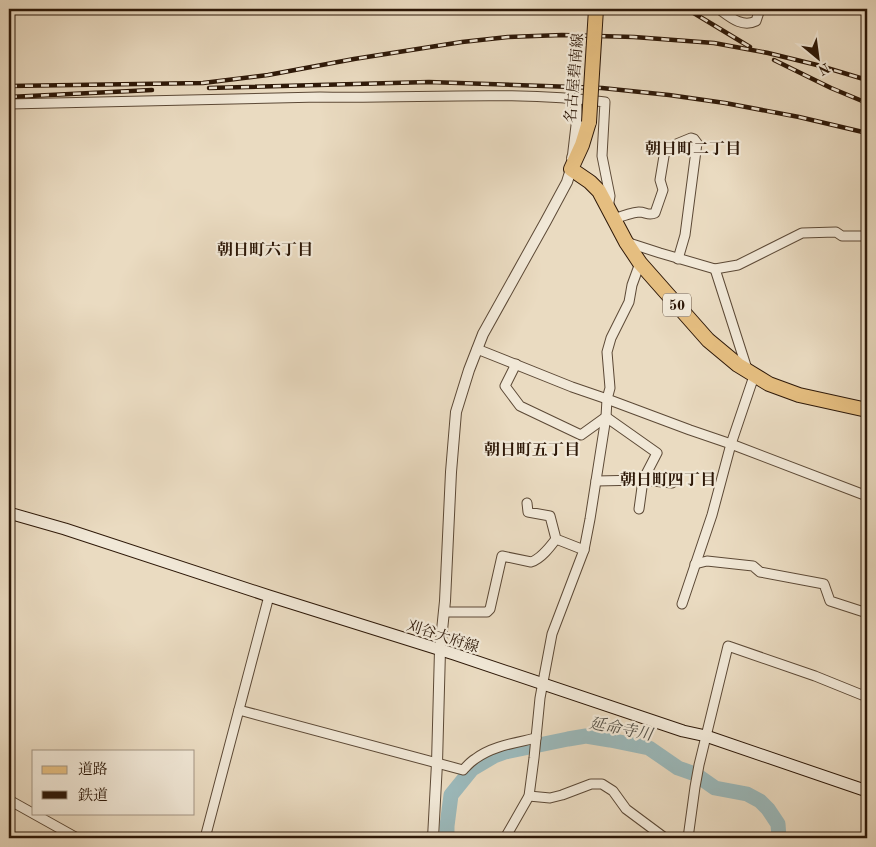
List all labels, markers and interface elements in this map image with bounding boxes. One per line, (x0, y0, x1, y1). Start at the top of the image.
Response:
street label: 名古屋碧南線 (562, 32, 587, 124)
north arrow (794, 32, 844, 82)
text: N (815, 60, 832, 77)
district label: 朝日町二丁目 (645, 140, 741, 158)
district label: 朝日町六丁目 (217, 241, 313, 259)
road number: 50 (663, 294, 691, 316)
district label: 朝日町五丁目 (484, 441, 580, 459)
district label: 朝日町四丁目 (620, 471, 716, 489)
street label: 刈谷大府線 (405, 617, 481, 656)
water label: 延命寺川 (588, 714, 656, 744)
legend (32, 750, 195, 814)
text: 道路 (78, 761, 108, 778)
text: 鉄道 (78, 787, 108, 804)

